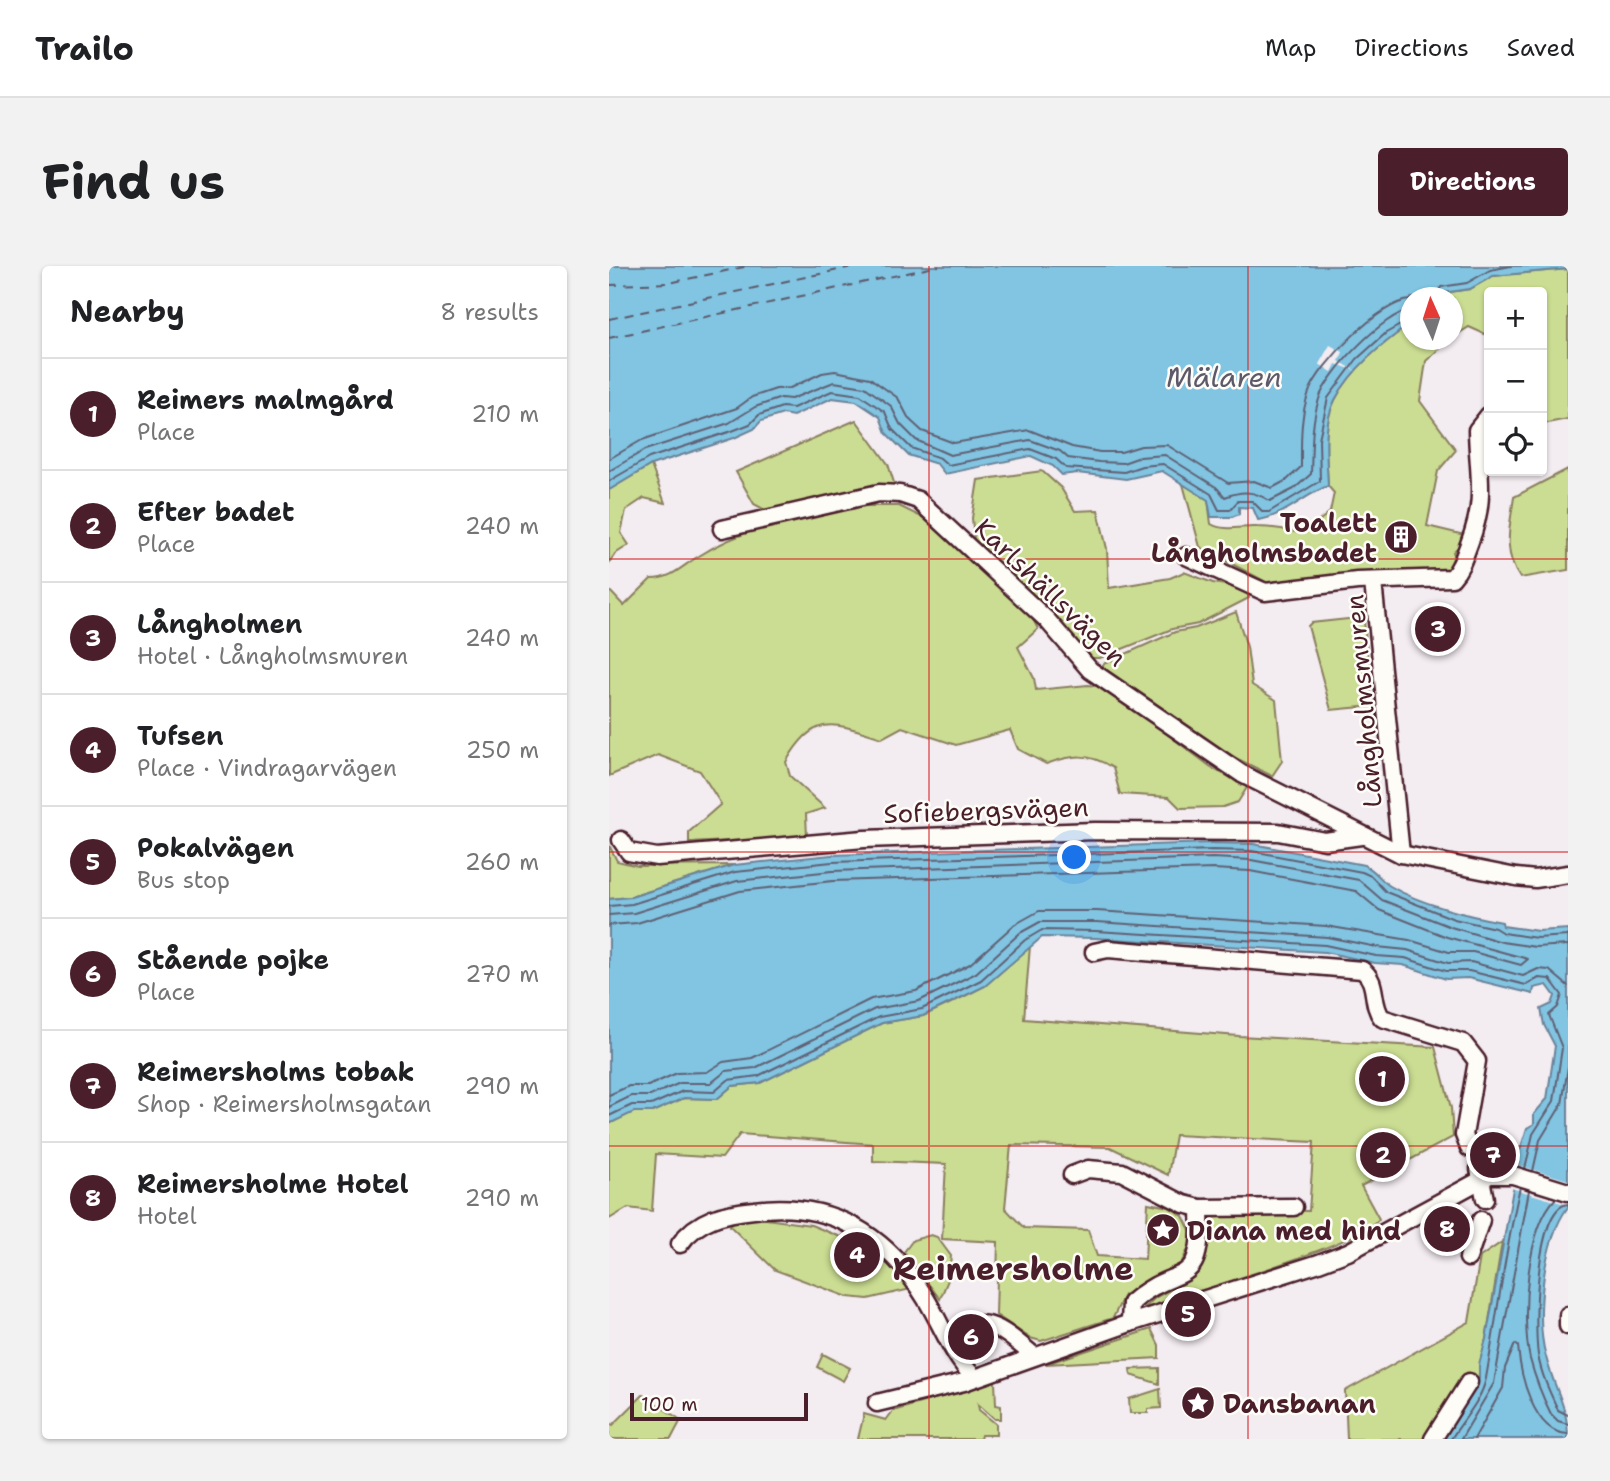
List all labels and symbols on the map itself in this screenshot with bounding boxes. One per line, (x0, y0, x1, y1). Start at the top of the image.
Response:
north arrow (1400, 287, 1463, 350)
water label: Mälaren (1166, 358, 1282, 396)
place label: Toalett Långholmsbadet (1151, 505, 1377, 570)
street label: Karlshällsvägen (967, 510, 1135, 674)
building icon: Toalett Långholmsbadet (1382, 518, 1420, 556)
street label: Långholmsmuren (1336, 593, 1390, 809)
pin: 3 (1415, 603, 1461, 655)
street label: Sofiebergsvägen (883, 789, 1089, 831)
your location (1057, 840, 1091, 874)
pin: 1 (1359, 1053, 1405, 1105)
pin: 2 (1360, 1129, 1406, 1181)
pin: 7 (1470, 1129, 1516, 1181)
pin: 8 (1424, 1203, 1470, 1255)
place icon: Diana med hind (1144, 1211, 1182, 1249)
place label: Diana med hind (1187, 1213, 1401, 1248)
pin: 4 (834, 1229, 880, 1281)
district label: Reimersholme (892, 1246, 1134, 1291)
pin: 5 (1165, 1288, 1211, 1340)
pin: 6 (948, 1311, 994, 1363)
place icon: Dansbanan (1179, 1384, 1217, 1422)
place label: Dansbanan (1223, 1386, 1376, 1421)
scale bar (630, 1390, 809, 1422)

